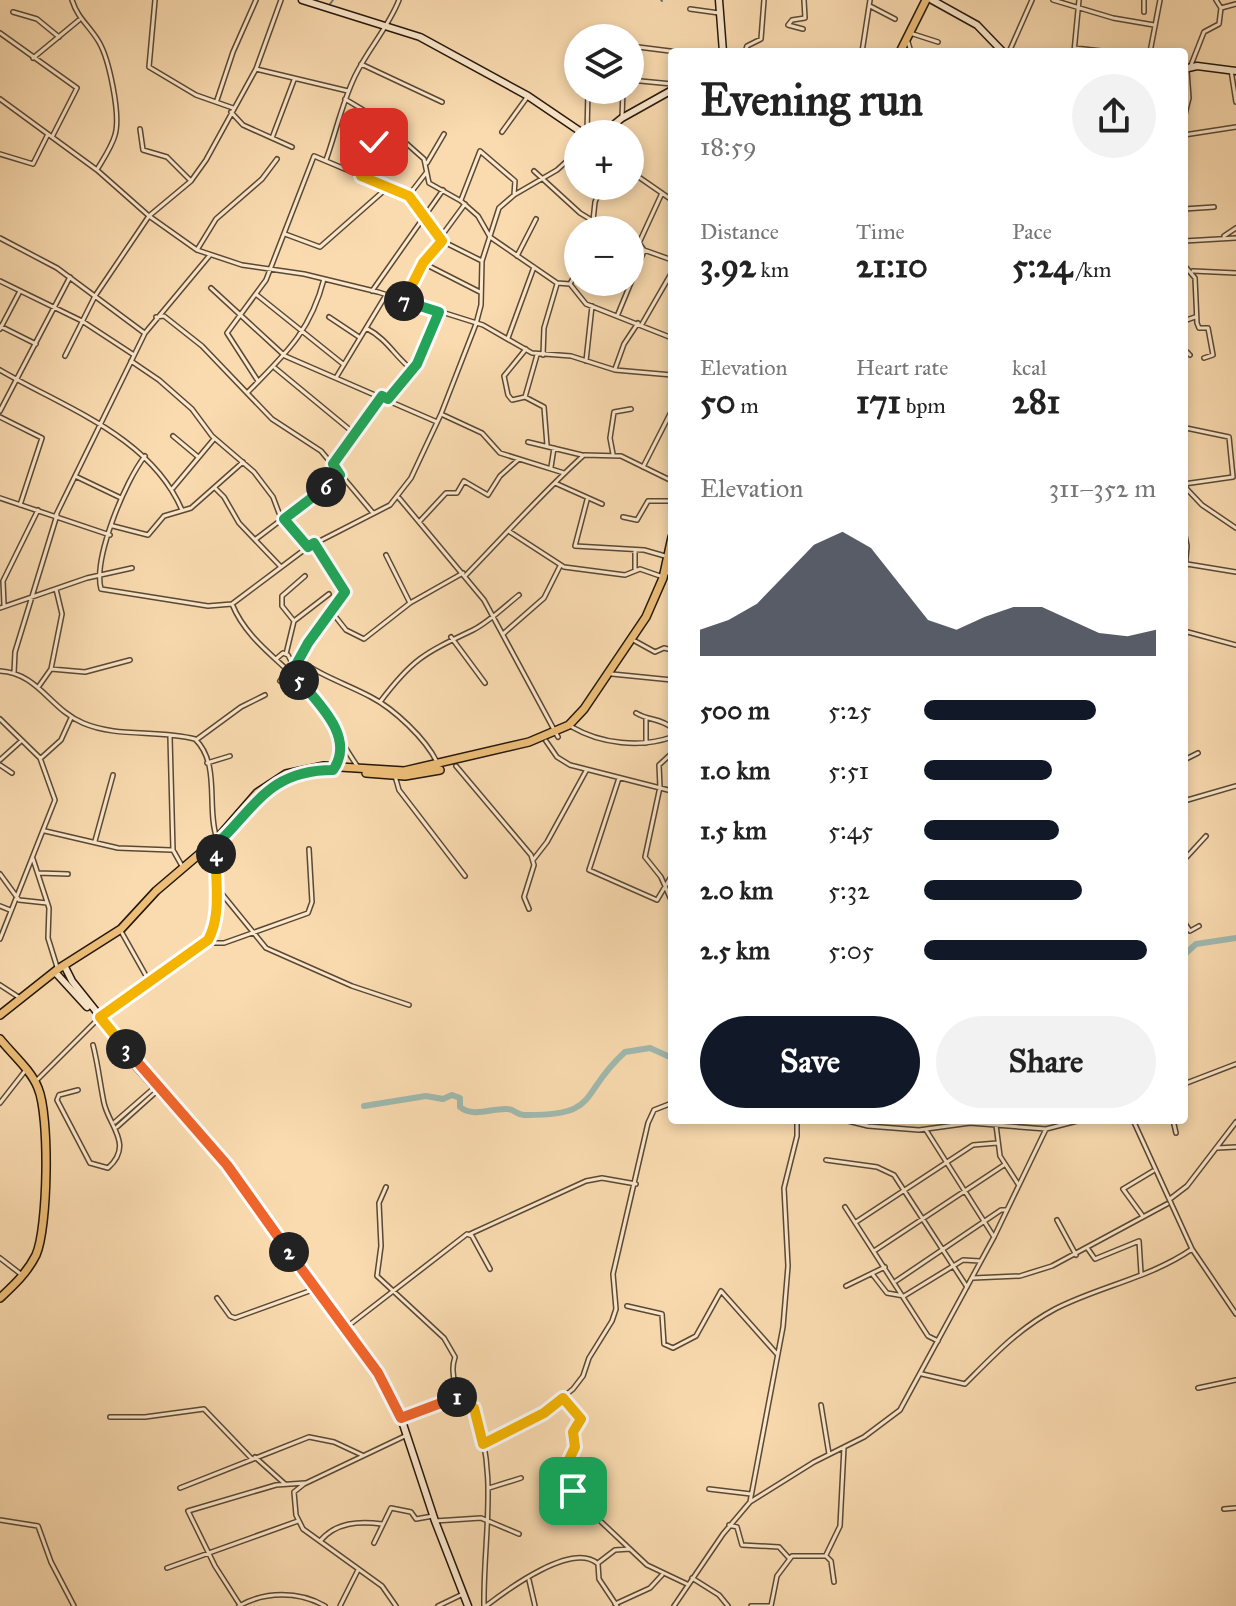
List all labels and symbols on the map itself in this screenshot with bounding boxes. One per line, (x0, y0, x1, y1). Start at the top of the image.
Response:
pin (340, 108, 408, 176)
pin: 7 (384, 281, 424, 321)
pin: 6 (306, 467, 346, 507)
pin: 5 (279, 660, 319, 700)
pin: 4 (196, 834, 236, 874)
pin: 3 (106, 1029, 146, 1069)
pin: 2 (269, 1232, 309, 1272)
pin: 1 (437, 1377, 477, 1417)
pin (539, 1457, 607, 1525)

